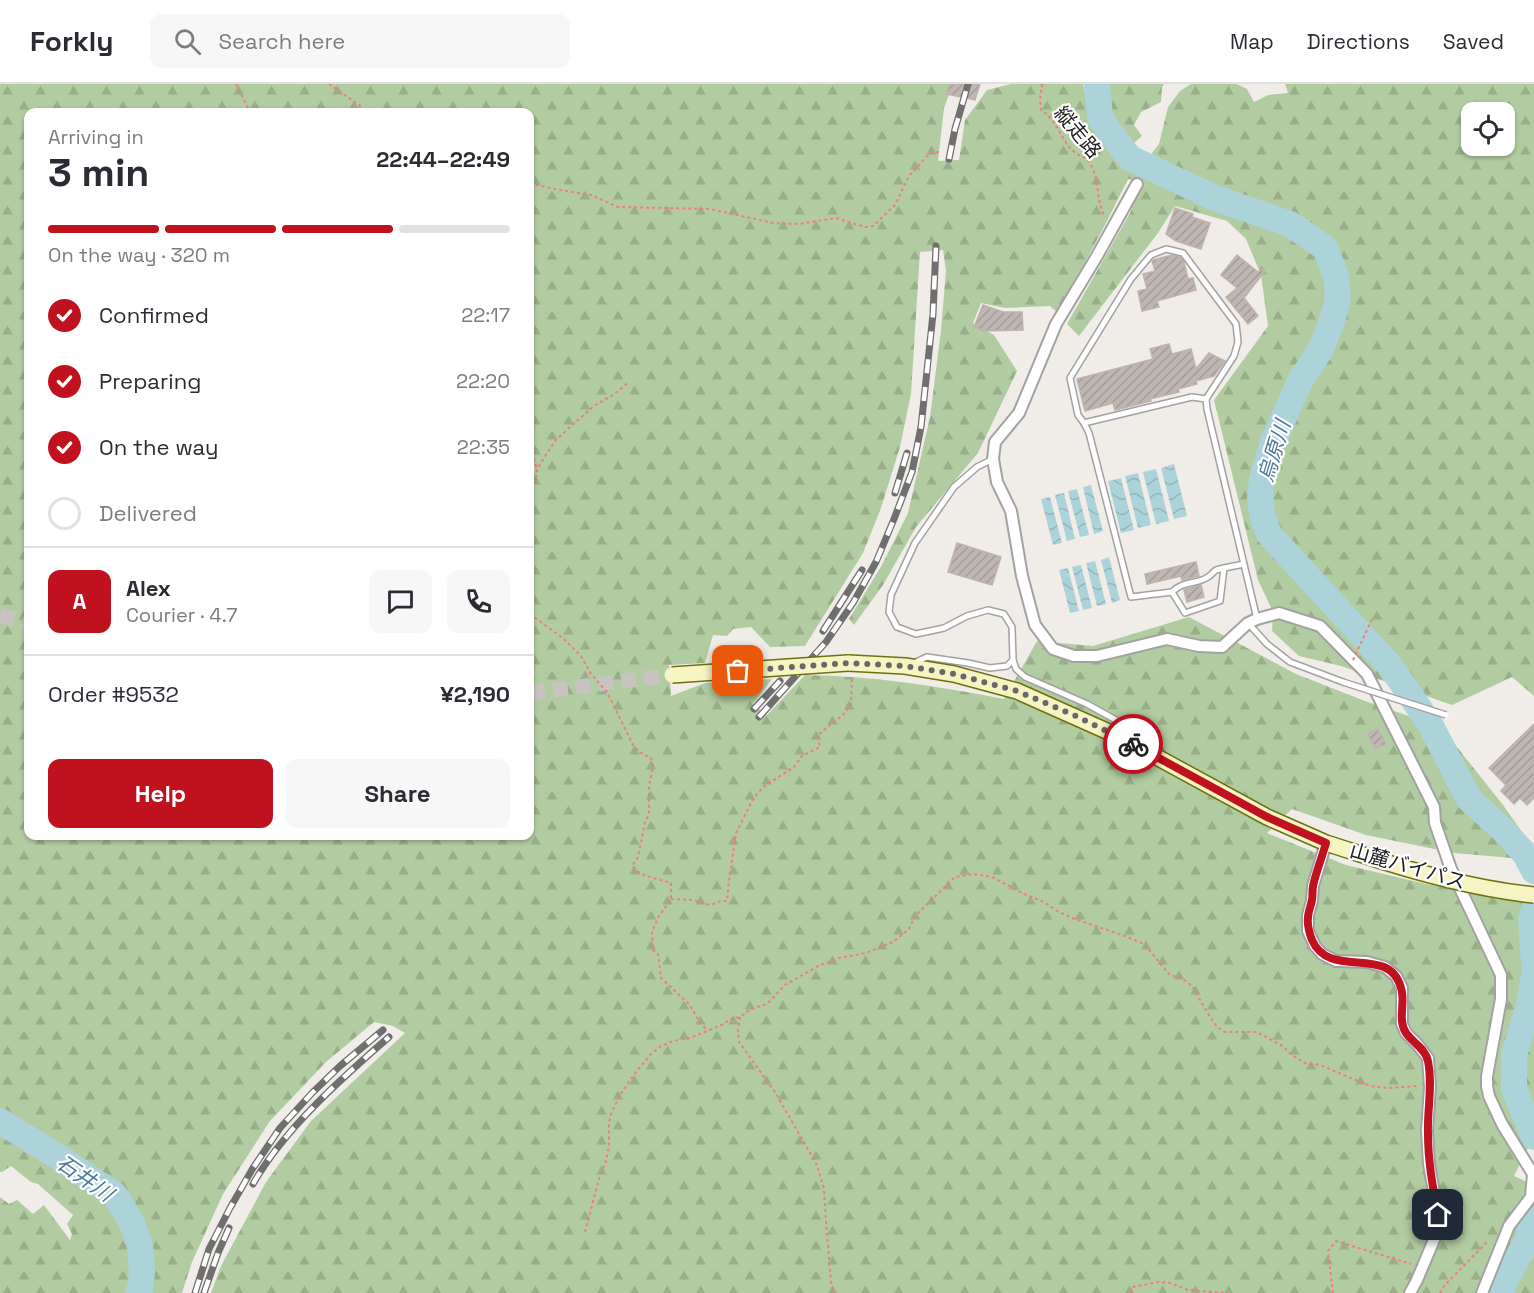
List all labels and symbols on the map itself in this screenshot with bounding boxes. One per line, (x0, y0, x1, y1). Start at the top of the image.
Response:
street label: 縦走路 (1049, 101, 1107, 163)
water label: 烏原川 (1252, 415, 1297, 485)
pin (712, 645, 763, 696)
courier (1103, 714, 1163, 774)
street label: 山麓バイパス (1347, 837, 1469, 895)
water label: 石井川 (51, 1149, 120, 1208)
pin (1412, 1189, 1463, 1240)

